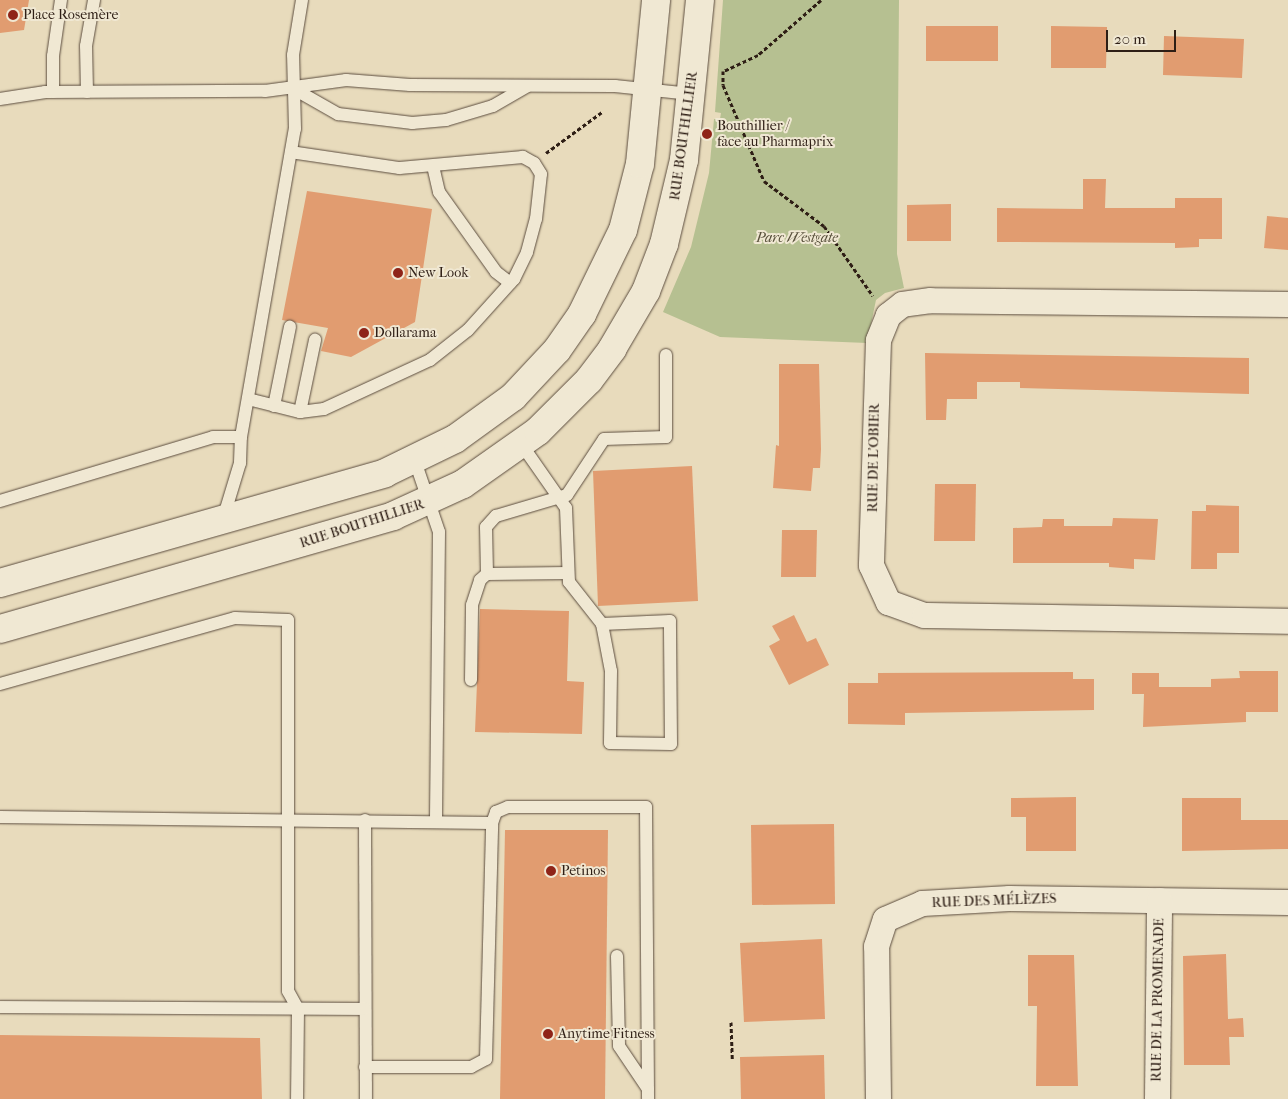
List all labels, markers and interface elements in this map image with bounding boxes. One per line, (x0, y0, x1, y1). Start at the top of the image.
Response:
place label: Place Rosemère (23, 7, 118, 23)
marker: Place Rosemère (7, 9, 19, 21)
scale bar (1108, 20, 1178, 52)
text: 20 m (1114, 30, 1146, 48)
street label: RUE BOUTHILLIER (667, 71, 701, 201)
place label: Bouthillier / face au Pharmaprix (717, 118, 833, 150)
marker: Bouthillier / face au Pharmaprix (701, 128, 713, 140)
park label: Parc Westgate (756, 230, 838, 246)
place label: New Look (408, 265, 468, 281)
marker: New Look (392, 267, 404, 279)
place label: Dollarama (374, 325, 436, 341)
marker: Dollarama (358, 327, 370, 339)
street label: RUE DE L'OBIER (865, 403, 883, 513)
street label: RUE BOUTHILLIER (298, 496, 426, 552)
place label: Petinos (561, 863, 606, 879)
marker: Petinos (545, 865, 557, 877)
street label: RUE DES MÉLÈZES (931, 890, 1057, 912)
street label: RUE DE LA PROMENADE (1148, 918, 1168, 1082)
place label: Anytime Fitness (558, 1026, 655, 1042)
marker: Anytime Fitness (542, 1028, 554, 1040)

